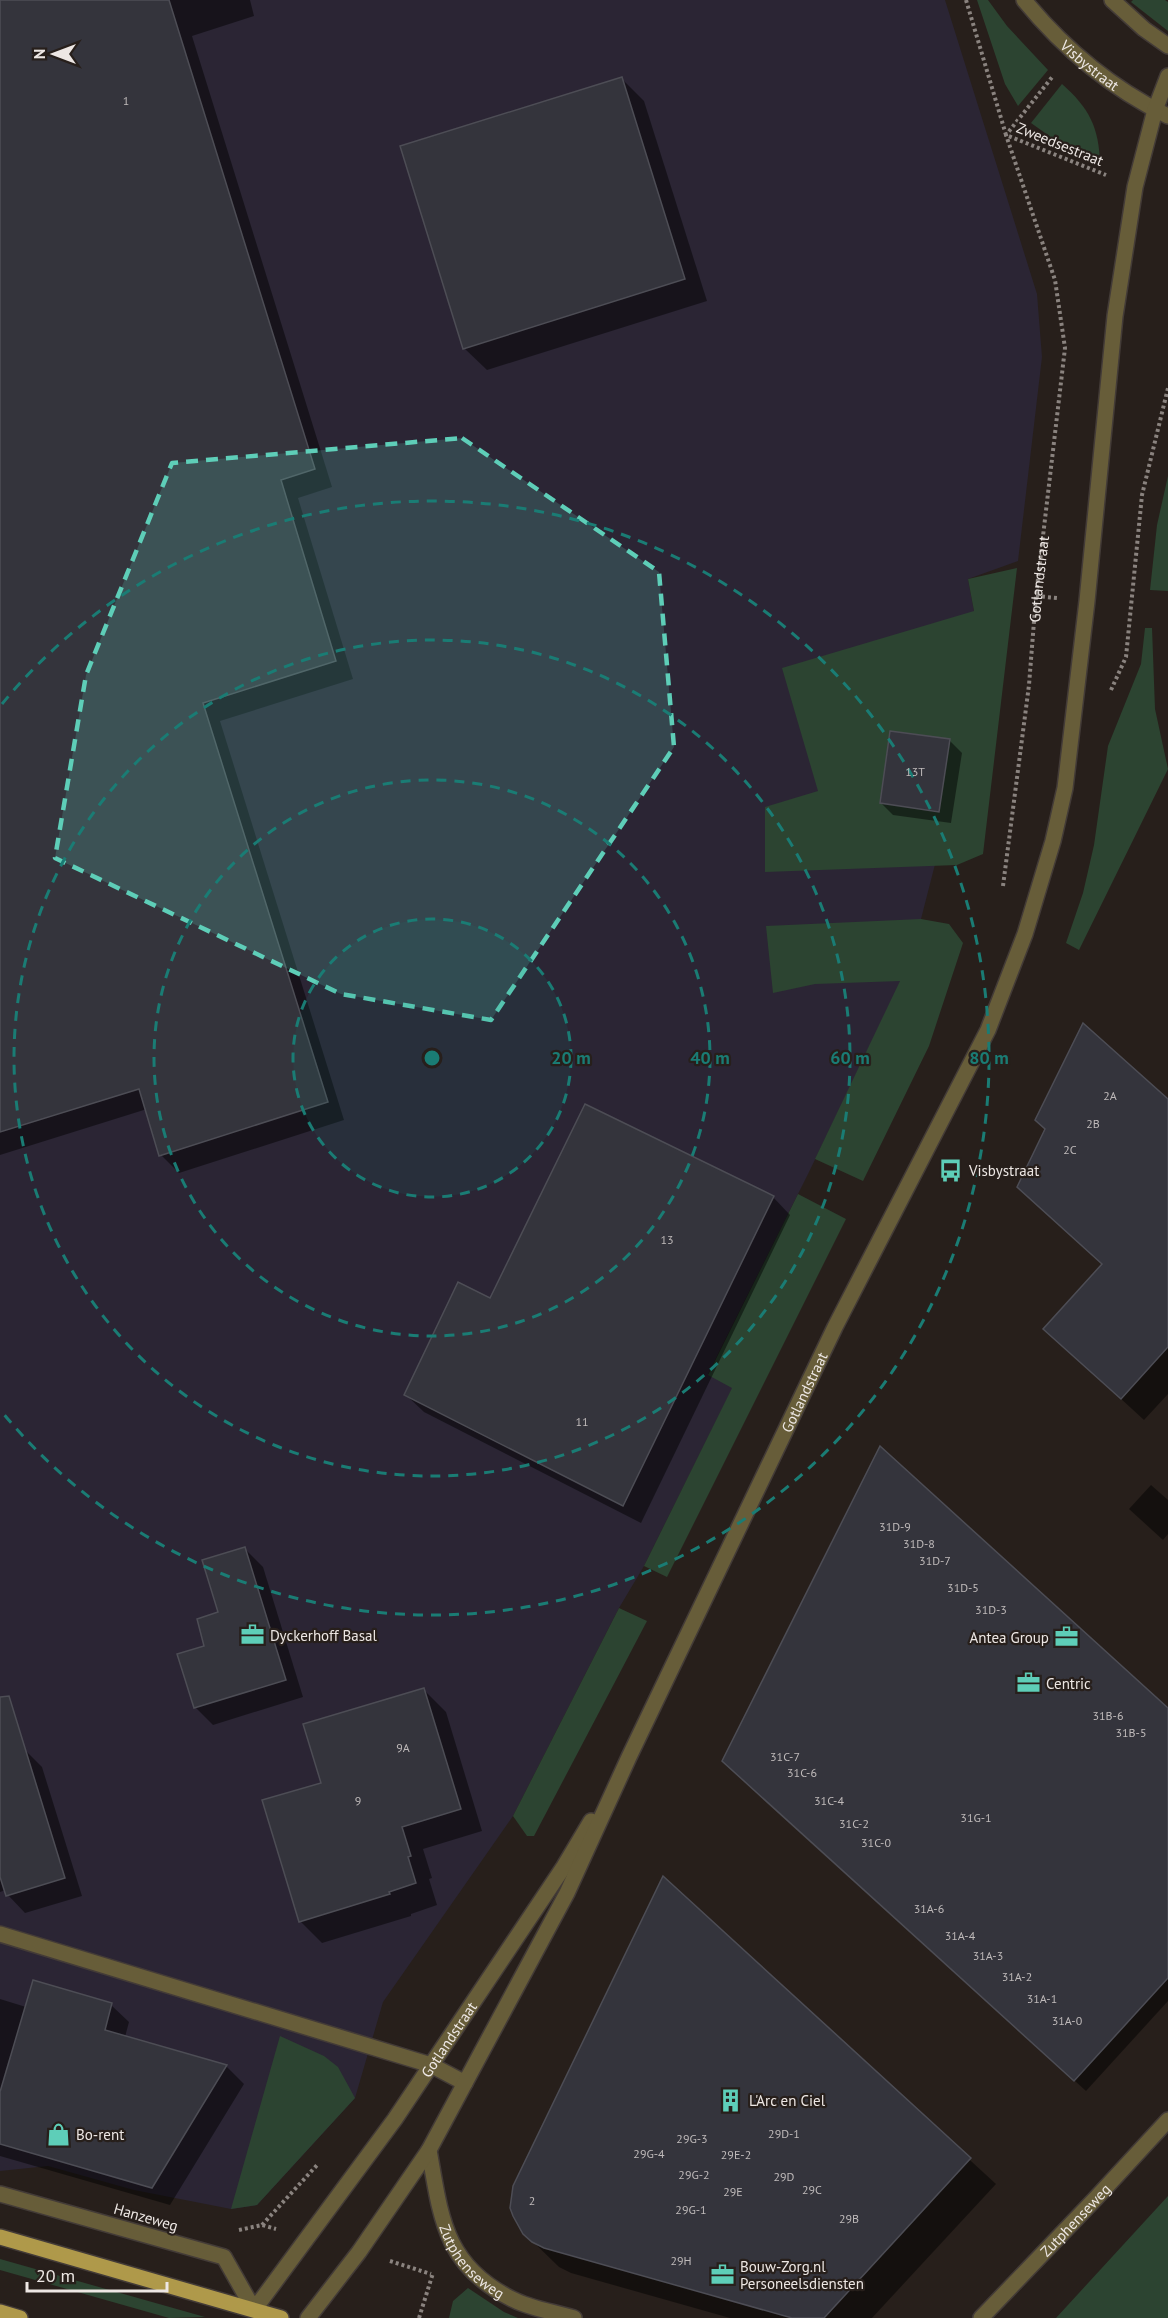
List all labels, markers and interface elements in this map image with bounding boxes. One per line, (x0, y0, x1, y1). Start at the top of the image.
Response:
north arrow (24, 24, 84, 84)
street label: Visbystraat (1056, 35, 1123, 95)
text: N (29, 49, 49, 59)
house number: 1 (123, 93, 129, 108)
street label: Zweedsestraat (1014, 118, 1106, 170)
street label: Gotlandstraat (1024, 535, 1052, 623)
house number: 13T (905, 764, 925, 779)
text: 20 m (551, 1046, 591, 1069)
text: 40 m (690, 1046, 730, 1069)
text: 60 m (830, 1046, 870, 1069)
text: 80 m (969, 1046, 1009, 1069)
centre of rings (422, 1048, 442, 1068)
house number: 2A (1103, 1088, 1117, 1103)
house number: 2B (1086, 1116, 1100, 1131)
house number: 2C (1063, 1142, 1077, 1157)
bus stop icon: Visbystraat (938, 1157, 964, 1183)
place label: Visbystraat (968, 1161, 1039, 1180)
house number: 13 (660, 1232, 674, 1247)
street label: Gotlandstraat (776, 1349, 831, 1435)
house number: 11 (575, 1414, 589, 1429)
house number: 31D-9 (879, 1519, 911, 1534)
house number: 31D-8 (903, 1536, 935, 1551)
house number: 31D-7 (919, 1553, 951, 1568)
house number: 31D-5 (947, 1580, 979, 1595)
house number: 31D-3 (975, 1602, 1007, 1617)
office icon: Dyckerhoff Basal (239, 1622, 265, 1648)
office icon: Antea Group (1054, 1624, 1080, 1650)
place label: Dyckerhoff Basal (270, 1626, 377, 1645)
place label: Antea Group (970, 1628, 1049, 1647)
office icon: Centric (1015, 1670, 1041, 1696)
place label: Centric (1046, 1674, 1091, 1693)
house number: 31B-6 (1093, 1708, 1123, 1723)
house number: 31B-5 (1116, 1725, 1146, 1740)
house number: 9A (396, 1740, 410, 1755)
house number: 31C-7 (770, 1749, 800, 1764)
house number: 31C-6 (787, 1765, 817, 1780)
house number: 9 (355, 1793, 361, 1808)
house number: 31C-4 (814, 1793, 844, 1808)
house number: 31G-1 (960, 1810, 992, 1825)
house number: 31C-2 (839, 1816, 869, 1831)
house number: 31C-0 (861, 1835, 891, 1850)
house number: 31A-6 (914, 1901, 944, 1916)
house number: 31A-4 (945, 1928, 976, 1943)
house number: 31A-3 (973, 1948, 1003, 1963)
house number: 31A-2 (1002, 1969, 1032, 1984)
house number: 31A-1 (1027, 1991, 1057, 2006)
street label: Gotlandstraat (416, 1998, 480, 2081)
house number: 31A-0 (1052, 2013, 1083, 2028)
building icon: L'Arc en Ciel (718, 2087, 744, 2113)
place label: L'Arc en Ciel (749, 2091, 826, 2110)
shop icon: Bo-rent (45, 2121, 71, 2147)
place label: Bo-rent (76, 2125, 124, 2144)
house number: 29D-1 (768, 2126, 800, 2141)
house number: 29G-3 (676, 2131, 708, 2146)
house number: 29G-4 (633, 2146, 665, 2161)
house number: 29E-2 (721, 2147, 751, 2162)
house number: 29G-2 (678, 2167, 710, 2182)
house number: 29D (774, 2169, 795, 2184)
street label: Zutphenseweg (1036, 2179, 1114, 2260)
house number: 29C (802, 2182, 822, 2197)
house number: 29E (723, 2184, 743, 2199)
house number: 2 (529, 2193, 535, 2208)
street label: Hanzeweg (112, 2199, 180, 2235)
house number: 29G-1 (675, 2202, 707, 2217)
house number: 29B (839, 2211, 859, 2226)
street label: Zutphenseweg (436, 2221, 508, 2303)
house number: 29H (670, 2253, 692, 2268)
scale bar (27, 2255, 166, 2293)
place label: Bouw-Zorg.nl Personeelsdiensten (740, 2257, 864, 2293)
office icon: Bouw-Zorg.nl Personeelsdiensten (709, 2262, 735, 2288)
text: 20 m (36, 2264, 75, 2287)

